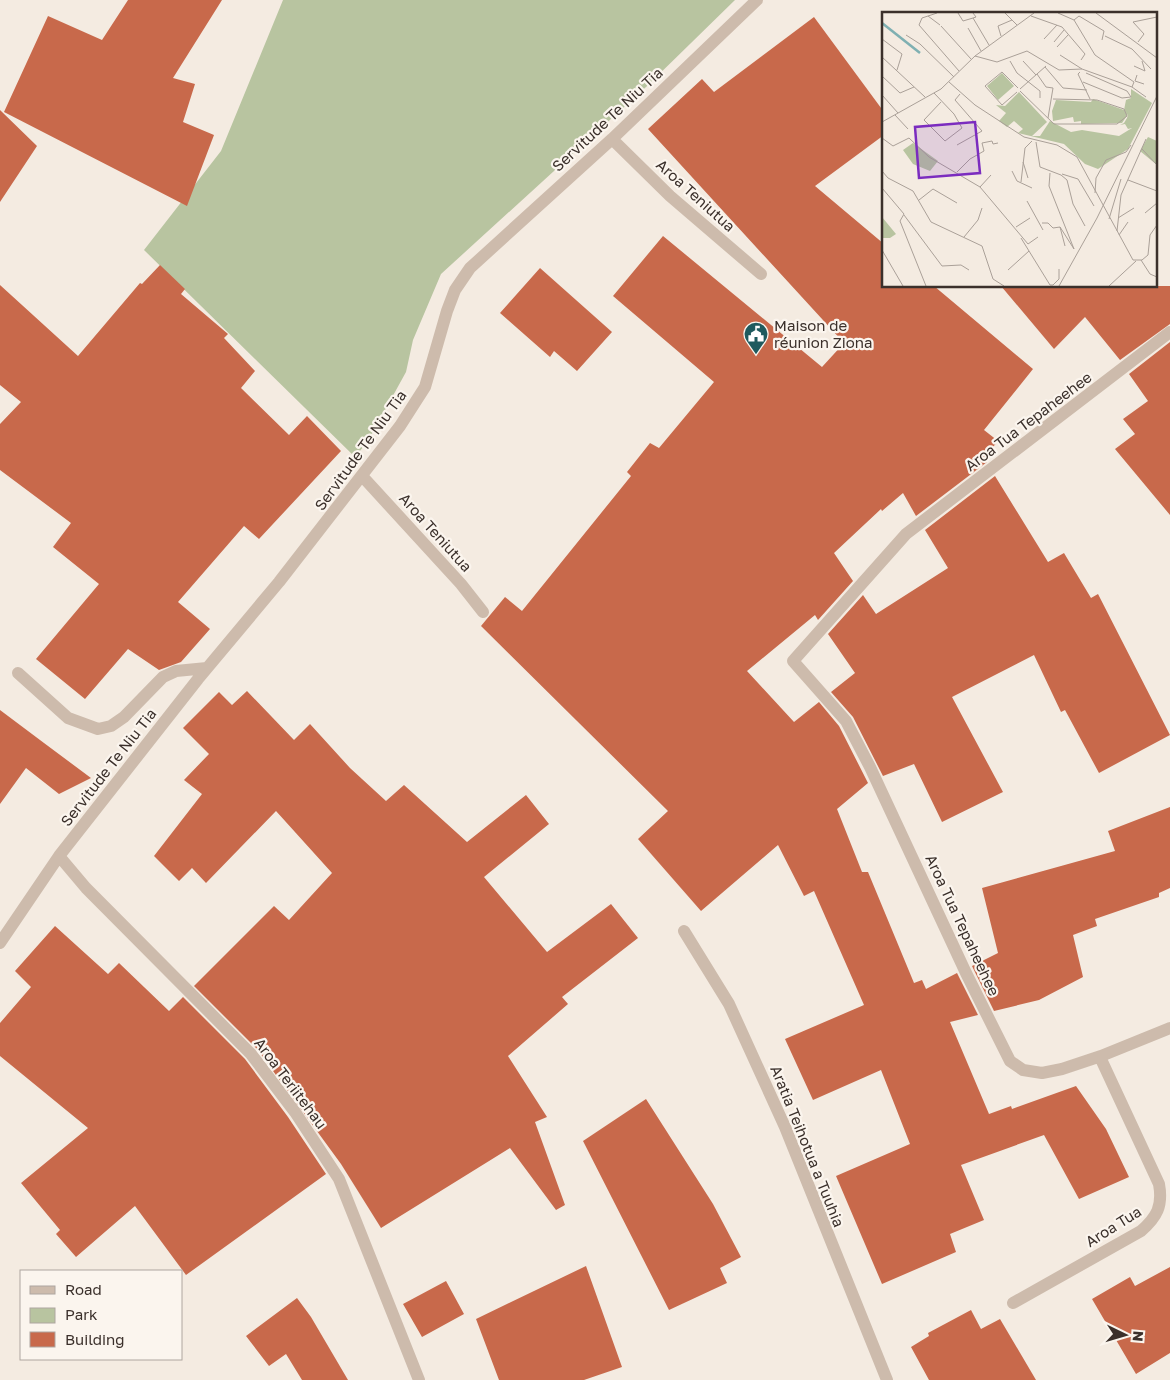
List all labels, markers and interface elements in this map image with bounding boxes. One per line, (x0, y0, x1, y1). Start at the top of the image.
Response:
inset map (882, 12, 1158, 288)
street label: Servitude Te Niu Tia (548, 63, 666, 175)
street label: Aroa Teniutua (653, 155, 739, 235)
place label: Maison de réunion Ziona (774, 316, 872, 351)
public building icon: Maison de réunion Ziona (743, 321, 769, 355)
street label: Aroa Tua Tepaheehee (961, 367, 1095, 474)
street label: Servitude Te Niu Tia (310, 386, 410, 514)
street label: Aroa Teniutua (396, 489, 476, 575)
street label: Servitude Te Niu Tia (57, 705, 159, 829)
street label: Aroa Tua Tepaheehee (922, 851, 1004, 999)
street label: Aroa Teriitehau (251, 1034, 331, 1132)
street label: Aratia Teihotua a Tuuhia (767, 1063, 849, 1229)
street label: Aroa Tua (1082, 1202, 1144, 1250)
legend (20, 1270, 182, 1360)
text: Road (65, 1280, 102, 1298)
text: Park (65, 1305, 98, 1323)
north arrow (1100, 1310, 1150, 1360)
text: Building (65, 1330, 125, 1348)
text: N (1130, 1330, 1147, 1342)

